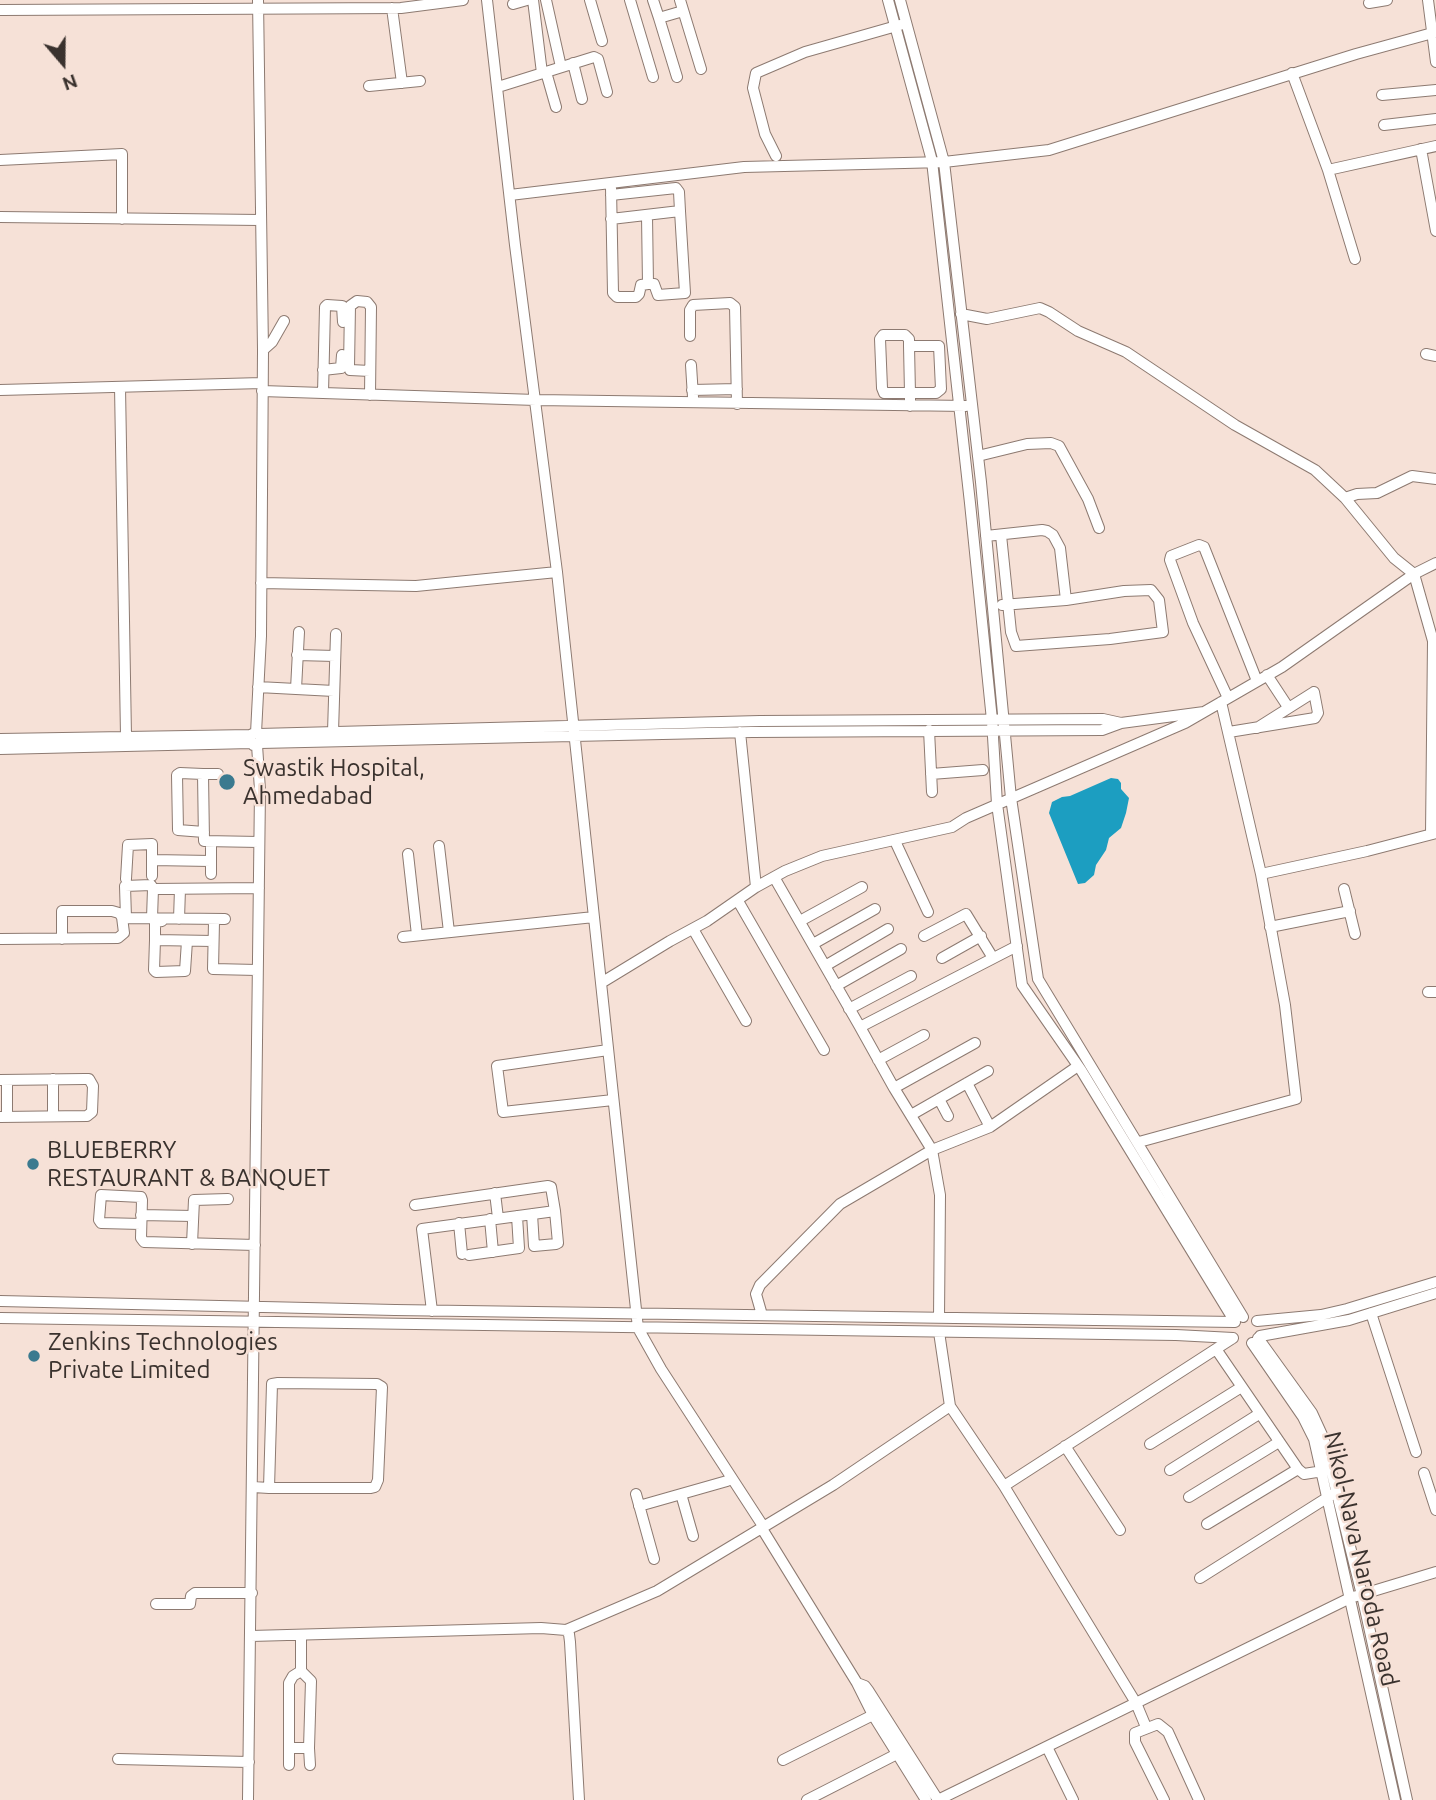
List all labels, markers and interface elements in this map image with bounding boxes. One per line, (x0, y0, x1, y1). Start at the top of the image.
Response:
north arrow (28, 28, 98, 98)
text: N (60, 70, 81, 95)
place label: Swastik Hospital, Ahmedabad (243, 754, 425, 810)
marker: Swastik Hospital, Ahmedabad (217, 772, 237, 792)
place label: BLUEBERRY RESTAURANT & BANQUET (47, 1136, 330, 1192)
marker: BLUEBERRY RESTAURANT & BANQUET (25, 1156, 41, 1172)
place label: Zenkins Technologies Private Limited (48, 1328, 278, 1384)
marker: Zenkins Technologies Private Limited (26, 1348, 42, 1364)
street label: Nikol-Nava Naroda Road (1318, 1429, 1404, 1689)

